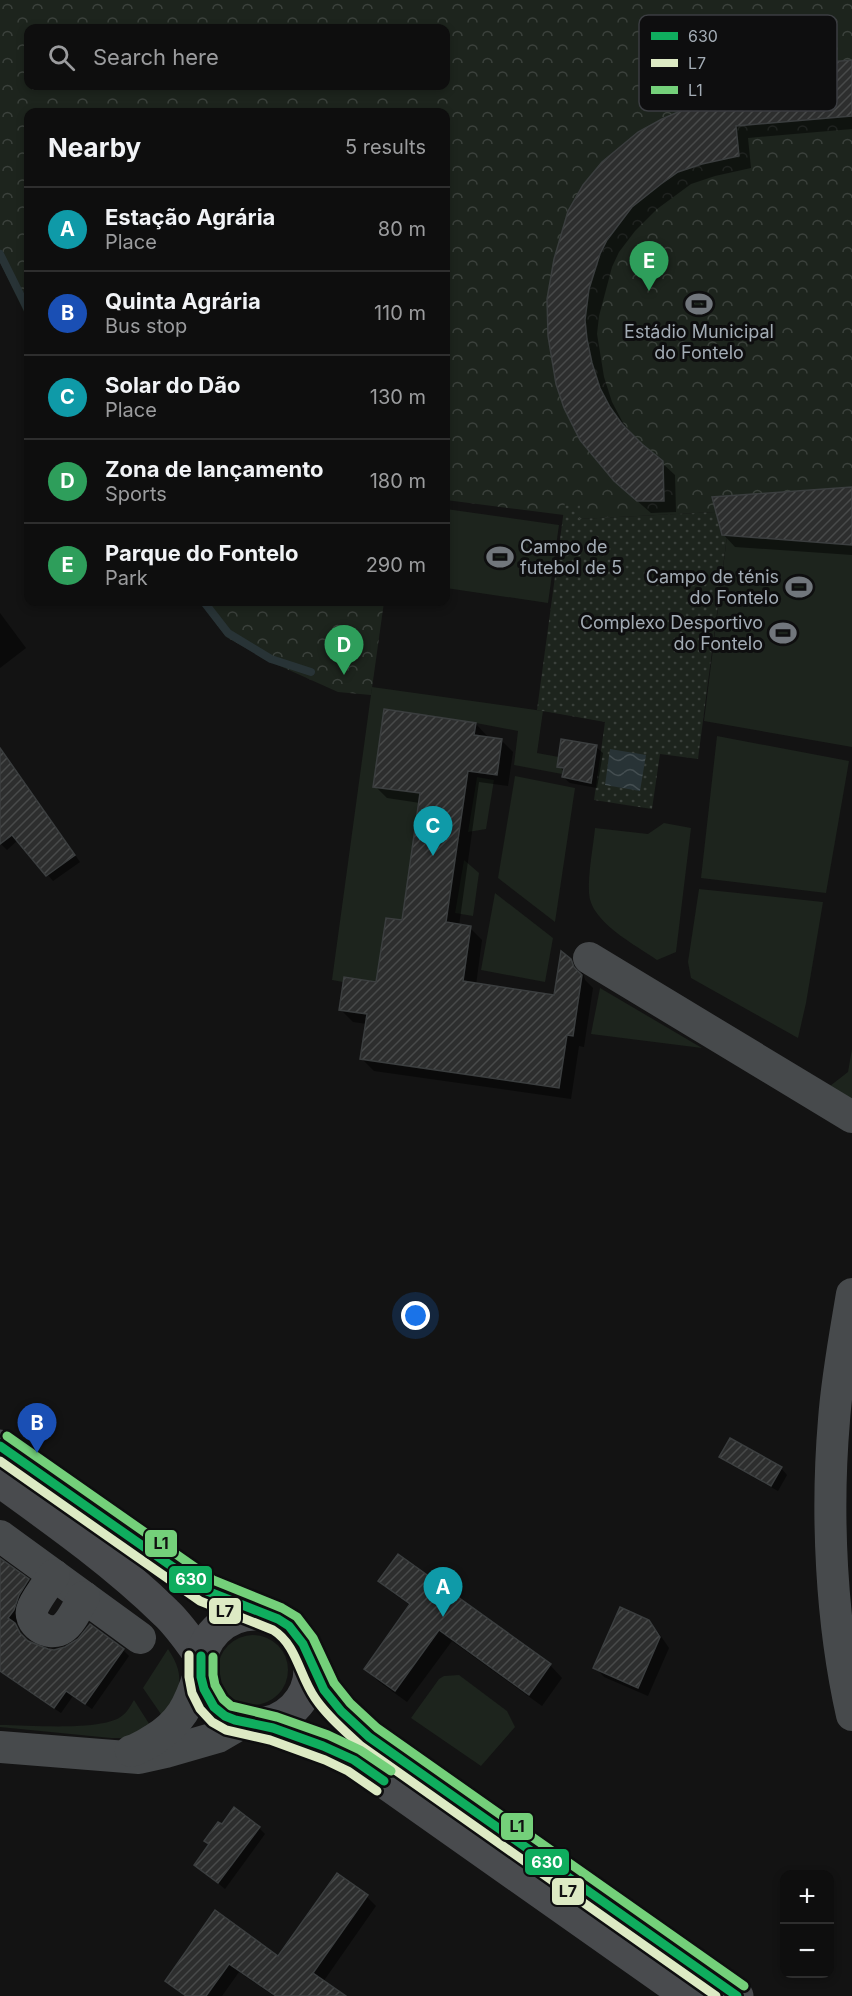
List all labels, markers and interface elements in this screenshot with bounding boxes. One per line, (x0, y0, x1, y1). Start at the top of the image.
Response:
legend (639, 15, 837, 111)
search box (24, 24, 450, 90)
text: 630 (688, 26, 718, 46)
icon: search (45, 41, 78, 74)
text: Search here (93, 44, 219, 70)
text: L7 (688, 53, 706, 73)
text: L1 (688, 80, 703, 100)
text: Nearby (48, 132, 141, 163)
text: 5 results (345, 135, 426, 159)
text: Estação Agrária (105, 204, 275, 230)
text: A (60, 217, 75, 241)
text: 80 m (378, 217, 426, 241)
text: Place (105, 230, 157, 254)
pin: E (630, 242, 668, 291)
text: Quinta Agrária (105, 288, 261, 314)
sports icon: Estádio Municipal do Fontelo (684, 289, 714, 319)
text: B (61, 301, 74, 325)
text: 110 m (374, 301, 426, 325)
text: Bus stop (105, 314, 187, 338)
place label: Estádio Municipal do Fontelo (624, 321, 774, 363)
text: Solar do Dão (105, 372, 241, 398)
text: C (60, 385, 75, 409)
text: 130 m (370, 385, 426, 409)
text: Place (105, 398, 157, 422)
text: Zona de lançamento (105, 456, 324, 482)
text: D (60, 469, 75, 493)
text: 180 m (370, 469, 426, 493)
text: Sports (105, 482, 167, 506)
place label: Campo de futebol de 5 (520, 536, 622, 578)
text: Parque do Fontelo (105, 540, 299, 566)
sports icon: Campo de futebol de 5 (485, 542, 515, 572)
text: E (61, 553, 74, 577)
text: 290 m (366, 553, 426, 577)
text: Park (105, 566, 148, 590)
place label: Campo de ténis do Fontelo (646, 566, 779, 608)
sports icon: Campo de ténis do Fontelo (784, 572, 814, 602)
place label: Complexo Desportivo do Fontelo (580, 612, 763, 654)
sports icon: Complexo Desportivo do Fontelo (768, 618, 798, 648)
pin: D (324, 626, 364, 675)
pin: C (414, 806, 452, 856)
your location (401, 1301, 430, 1330)
pin: B (18, 1404, 57, 1453)
line badge: L1 (144, 1529, 178, 1558)
text: L1 (153, 1533, 169, 1553)
line badge: 630 (168, 1565, 213, 1594)
pin: A (424, 1568, 462, 1617)
text: 630 (175, 1569, 207, 1589)
line badge: L7 (208, 1597, 242, 1625)
text: L7 (216, 1601, 234, 1621)
line badge: L1 (500, 1812, 534, 1841)
text: L1 (509, 1816, 525, 1836)
line badge: 630 (524, 1848, 570, 1876)
text: 630 (531, 1852, 563, 1872)
map controls (780, 1870, 834, 1978)
button: + (780, 1870, 834, 1924)
line badge: L7 (551, 1877, 585, 1906)
text: L7 (559, 1881, 577, 1901)
button: − (780, 1924, 834, 1978)

